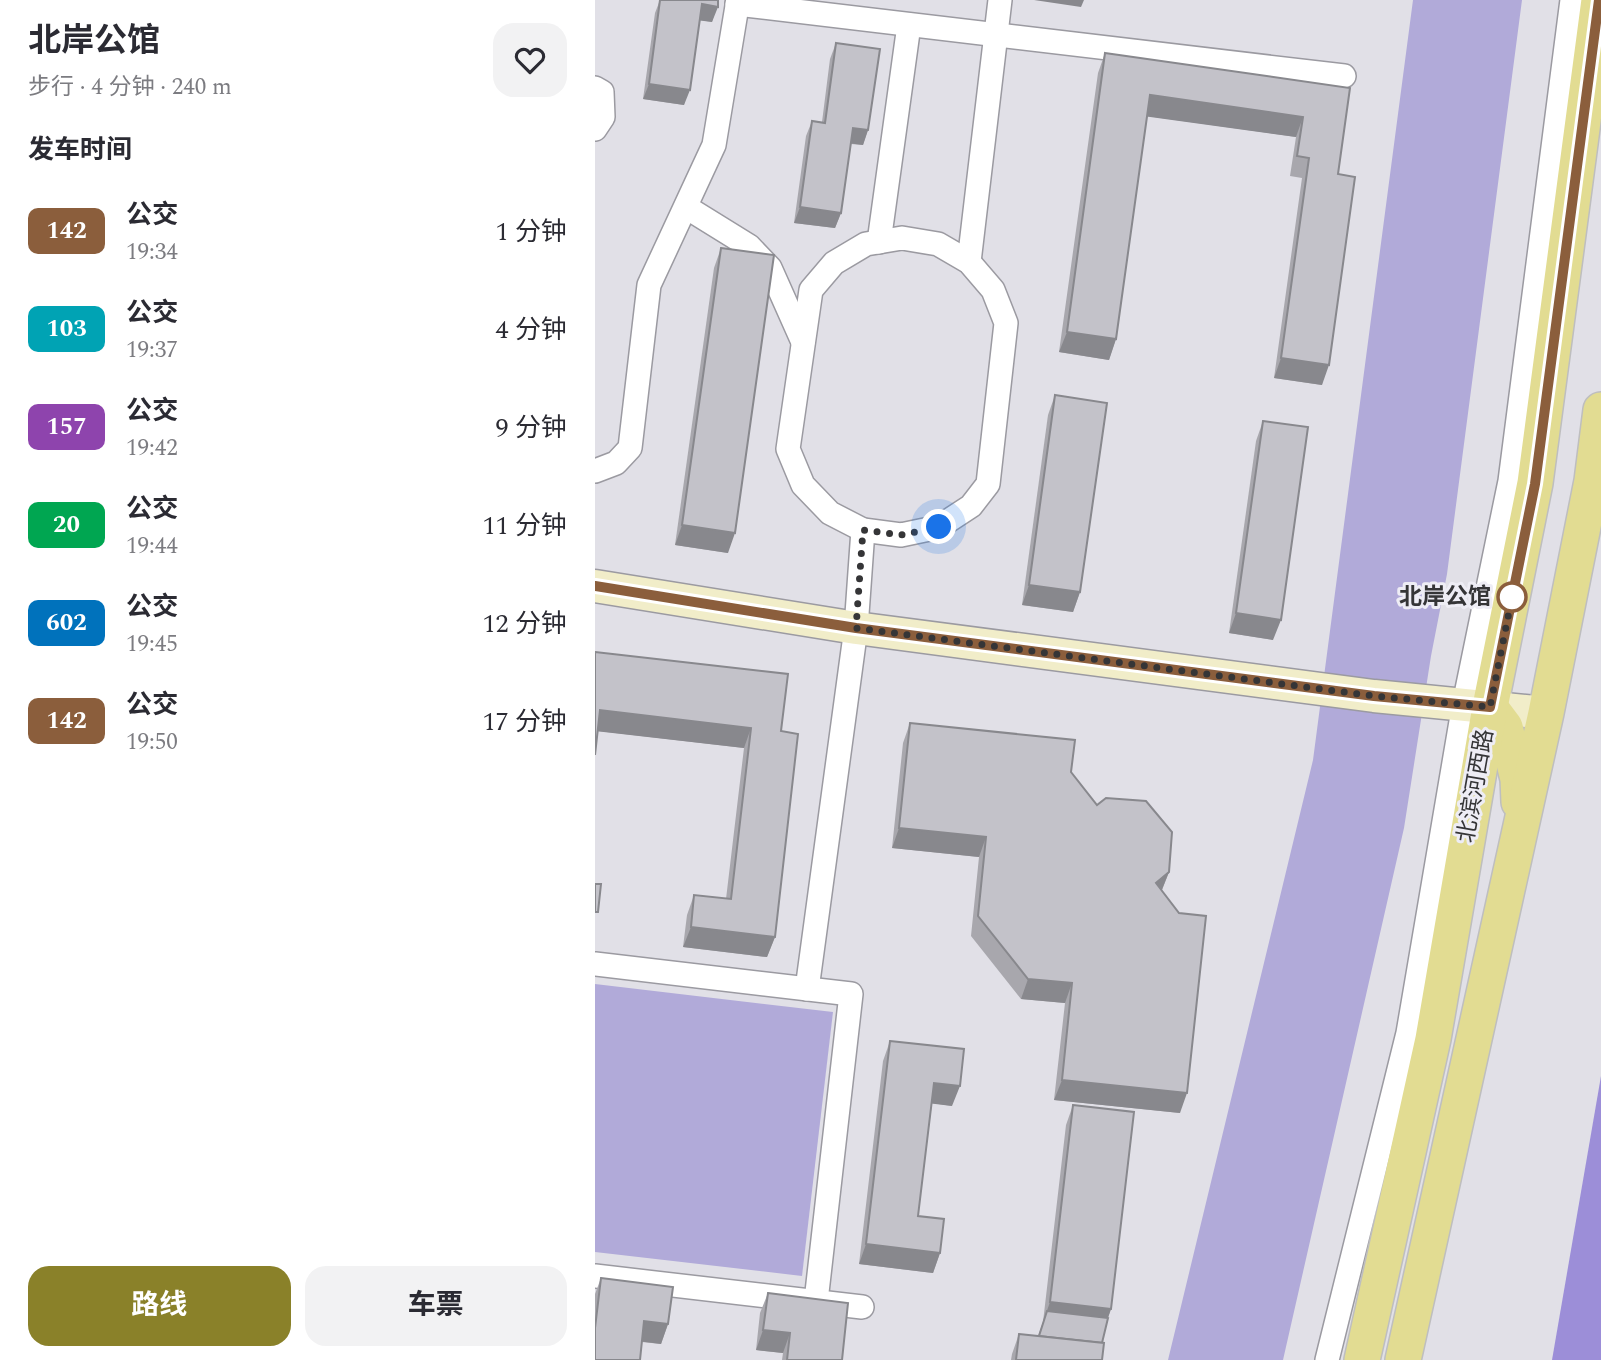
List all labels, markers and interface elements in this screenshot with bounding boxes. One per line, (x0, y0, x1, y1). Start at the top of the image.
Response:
text: 北岸公馆 (28, 16, 160, 66)
button: heart (493, 23, 567, 97)
text: 步行 · 4 分钟 · 240 m (28, 70, 232, 105)
text: 发车时间 (28, 130, 132, 170)
text: 公交 (126, 195, 178, 235)
text: 1 分钟 (495, 212, 567, 252)
text: 142 (46, 213, 87, 249)
text: 19:34 (126, 235, 178, 270)
text: 公交 (126, 293, 178, 333)
text: 4 分钟 (495, 310, 567, 350)
text: 103 (46, 311, 87, 347)
text: 19:37 (126, 333, 178, 368)
text: 公交 (126, 391, 178, 431)
text: 9 分钟 (495, 408, 567, 448)
text: 157 (46, 409, 87, 445)
text: 19:42 (126, 431, 178, 466)
text: 公交 (126, 489, 178, 529)
text: 11 分钟 (482, 506, 567, 546)
text: 20 (53, 507, 80, 543)
your location (921, 509, 956, 544)
text: 19:44 (126, 529, 178, 564)
place label: 北岸公馆 (1399, 580, 1491, 615)
marker: 北岸公馆 (1497, 582, 1527, 612)
text: 公交 (126, 587, 178, 627)
text: 12 分钟 (482, 604, 567, 644)
text: 602 (46, 605, 87, 641)
text: 19:45 (126, 627, 178, 662)
text: 公交 (126, 685, 178, 725)
text: 17 分钟 (482, 702, 567, 742)
text: 142 (46, 703, 87, 739)
text: 19:50 (126, 725, 178, 760)
street label: 北滨河西路 (1449, 726, 1503, 846)
button: 路线 (28, 1266, 291, 1346)
button: 车票 (305, 1266, 567, 1346)

